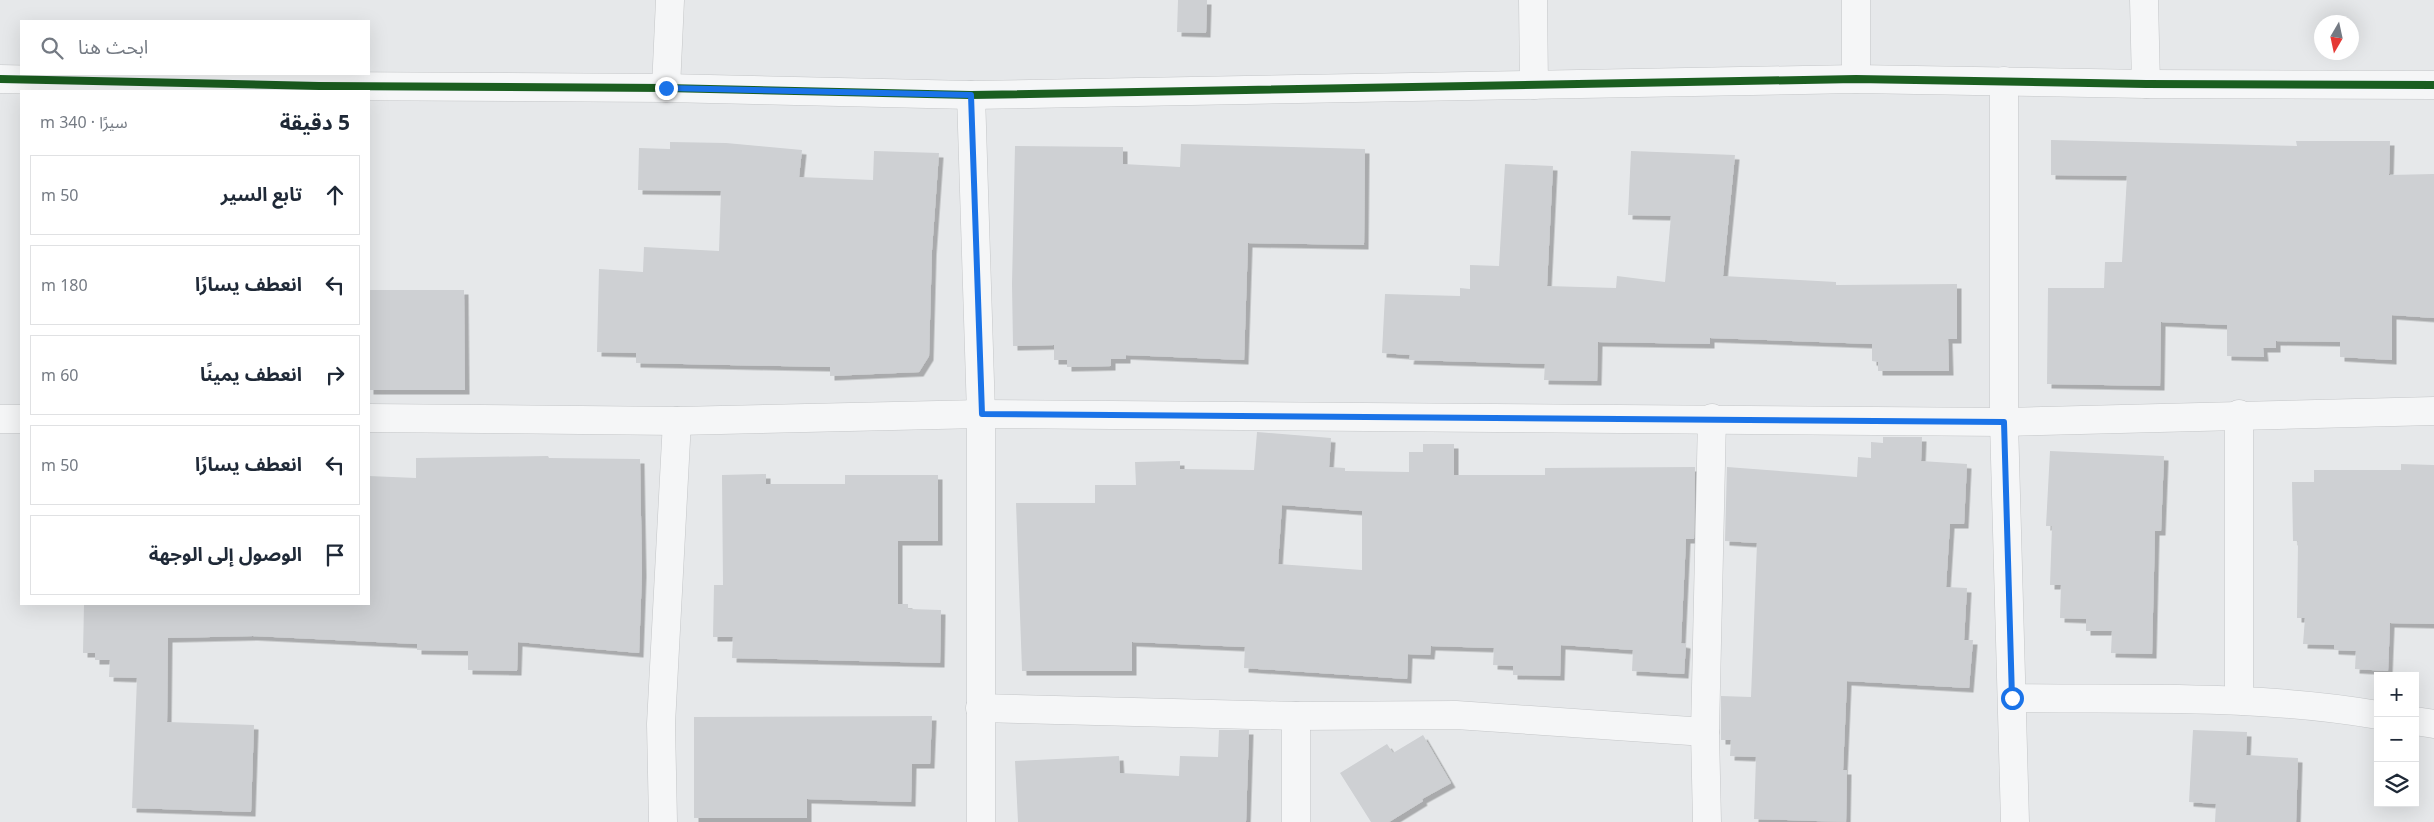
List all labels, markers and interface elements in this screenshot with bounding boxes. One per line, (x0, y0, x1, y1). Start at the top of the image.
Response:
north arrow (2314, 15, 2359, 60)
search box (20, 20, 370, 75)
icon: search (38, 34, 66, 62)
text: ابحث هنا (78, 34, 148, 60)
route end (655, 77, 678, 100)
text: 5 دقيقة (280, 108, 350, 136)
text: سيرًا · 340 m (40, 111, 127, 133)
text: تابع السير (221, 181, 302, 207)
icon: ahead (321, 181, 349, 209)
text: 50 m (41, 184, 78, 206)
text: انعطف يسارًا (195, 271, 302, 297)
icon: left (321, 271, 349, 299)
text: 180 m (41, 274, 88, 296)
text: انعطف يمينًا (200, 361, 302, 387)
icon: right (321, 361, 349, 389)
text: 60 m (41, 364, 78, 386)
text: انعطف يسارًا (195, 451, 302, 477)
icon: left (321, 451, 349, 479)
text: 50 m (41, 454, 78, 476)
text: الوصول إلى الوجهة (149, 541, 302, 567)
icon: arrive (321, 541, 349, 569)
map controls (2374, 672, 2419, 807)
button: + (2374, 672, 2419, 717)
route start (2001, 687, 2024, 710)
button: − (2374, 717, 2419, 762)
button: layers (2374, 762, 2419, 807)

